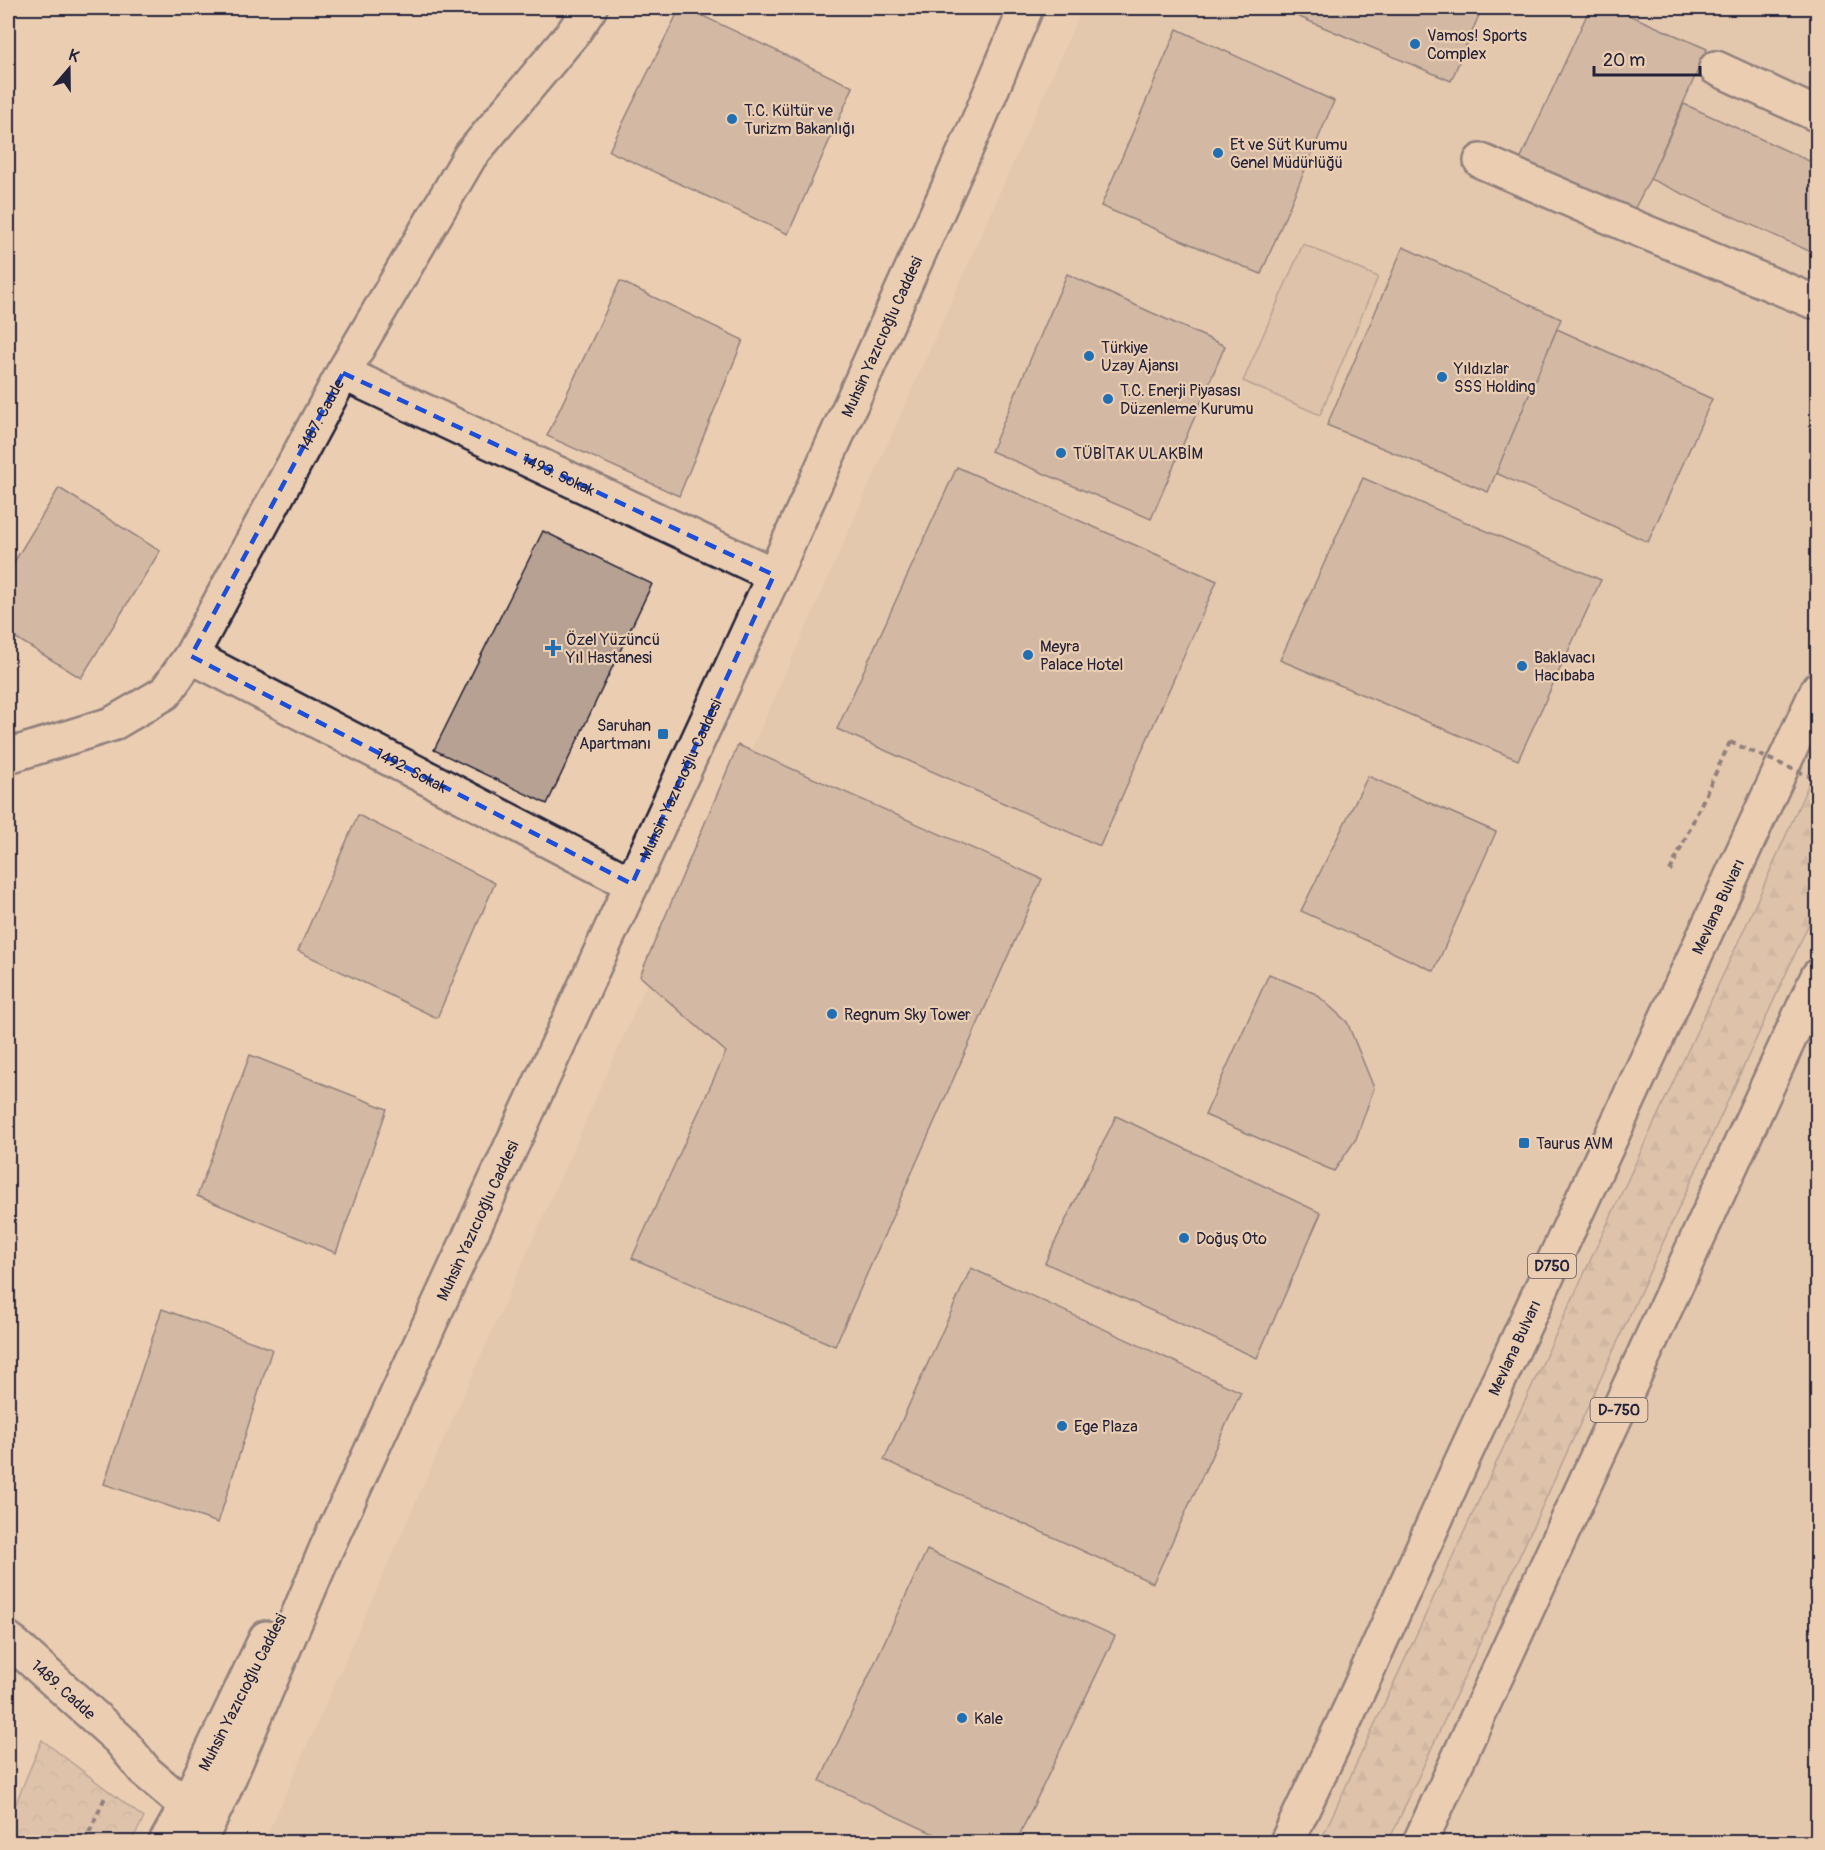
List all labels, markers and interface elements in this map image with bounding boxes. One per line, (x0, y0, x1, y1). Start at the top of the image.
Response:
place label: Vamos! Sports Complex (1427, 26, 1527, 64)
marker: Vamos! Sports Complex (1408, 37, 1422, 51)
north arrow (39, 39, 99, 99)
scale bar (1594, 39, 1700, 77)
text: K (66, 45, 82, 67)
text: 20 m (1603, 49, 1645, 72)
place label: T.C. Kültür ve Turizm Bakanlığı (744, 101, 855, 139)
marker: T.C. Kültür ve Turizm Bakanlığı (725, 112, 739, 126)
place label: Et ve Süt Kurumu Genel Müdürlüğü (1230, 135, 1348, 173)
marker: Et ve Süt Kurumu Genel Müdürlüğü (1211, 146, 1225, 160)
street label: Muhsin Yazıcıoğlu Caddesi (837, 253, 927, 420)
place label: Türkiye Uzay Ajansı (1101, 338, 1179, 376)
marker: Türkiye Uzay Ajansı (1082, 349, 1096, 363)
place label: Yıldızlar SSS Holding (1453, 359, 1536, 397)
marker: Yıldızlar SSS Holding (1435, 370, 1449, 384)
street label: 1487. Cadde (294, 375, 349, 456)
place label: T.C. Enerji Piyasası Düzenleme Kurumu (1120, 381, 1254, 419)
marker: T.C. Enerji Piyasası Düzenleme Kurumu (1101, 392, 1115, 406)
place label: TÜBİTAK ULAKBİM (1073, 444, 1203, 464)
marker: TÜBİTAK ULAKBİM (1054, 446, 1068, 460)
street label: 1493. Sokak (518, 449, 598, 501)
place label: Özel Yüzüncü Yıl Hastanesi (565, 630, 660, 668)
place label: Meyra Palace Hotel (1040, 637, 1123, 675)
marker: Özel Yüzüncü Yıl Hastanesi (544, 639, 562, 657)
marker: Meyra Palace Hotel (1021, 648, 1035, 662)
place label: Baklavacı Hacıbaba (1534, 648, 1596, 686)
marker: Baklavacı Hacıbaba (1515, 659, 1529, 673)
street label: Muhsin Yazıcıoğlu Caddesi (636, 696, 727, 863)
place label: Saruhan Apartmanı (579, 716, 651, 754)
marker: Saruhan Apartmanı (656, 727, 670, 741)
street label: 1492. Sokak (371, 744, 451, 798)
street label: Mevlana Bulvarı (1688, 856, 1749, 958)
place label: Regnum Sky Tower (844, 1005, 971, 1025)
marker: Regnum Sky Tower (825, 1007, 839, 1021)
place label: Taurus AVM (1536, 1134, 1613, 1154)
marker: Taurus AVM (1517, 1136, 1531, 1150)
street label: Muhsin Yazıcıoğlu Caddesi (433, 1137, 524, 1304)
place label: Doğuş Oto (1196, 1229, 1267, 1249)
marker: Doğuş Oto (1177, 1231, 1191, 1245)
road number: D750 (1528, 1254, 1576, 1278)
street label: Mevlana Bulvarı (1484, 1297, 1546, 1399)
road number: D-750 (1590, 1398, 1648, 1422)
place label: Ege Plaza (1074, 1417, 1138, 1437)
marker: Ege Plaza (1055, 1419, 1069, 1433)
street label: Muhsin Yazıcıoğlu Caddesi (194, 1610, 291, 1774)
street label: 1489. Cadde (27, 1656, 99, 1724)
place label: Kale (974, 1709, 1003, 1729)
marker: Kale (955, 1711, 969, 1725)

